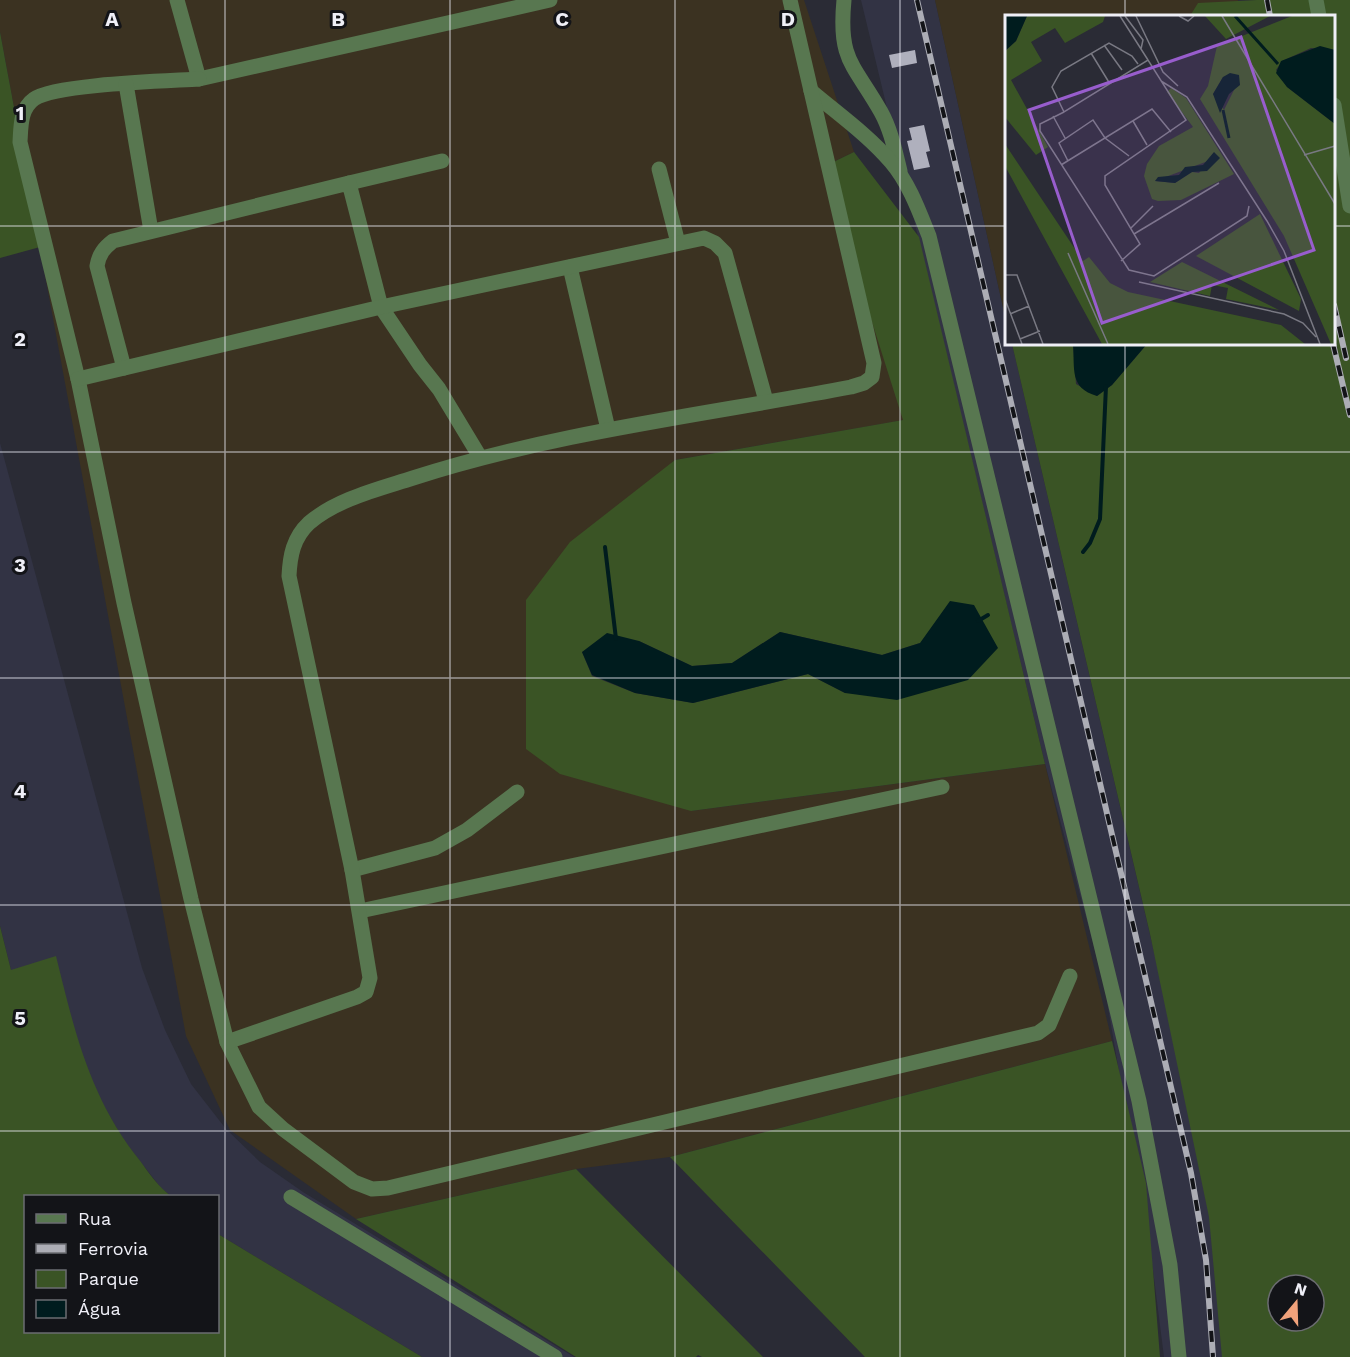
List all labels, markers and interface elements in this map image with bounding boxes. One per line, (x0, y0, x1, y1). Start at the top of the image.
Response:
text: A (105, 7, 119, 31)
text: B (331, 7, 345, 31)
text: C (555, 7, 569, 31)
text: D (781, 7, 795, 31)
inset map (1005, 15, 1335, 345)
text: 1 (16, 101, 24, 125)
text: 2 (14, 327, 26, 351)
text: 3 (14, 553, 26, 577)
text: 4 (14, 779, 27, 803)
text: 5 (14, 1006, 26, 1030)
legend (24, 1195, 219, 1333)
text: Rua (78, 1208, 111, 1229)
text: Ferrovia (78, 1238, 148, 1259)
text: Parque (78, 1268, 139, 1289)
north arrow (1266, 1273, 1326, 1333)
text: N (1292, 1278, 1309, 1300)
text: Água (78, 1298, 121, 1319)

